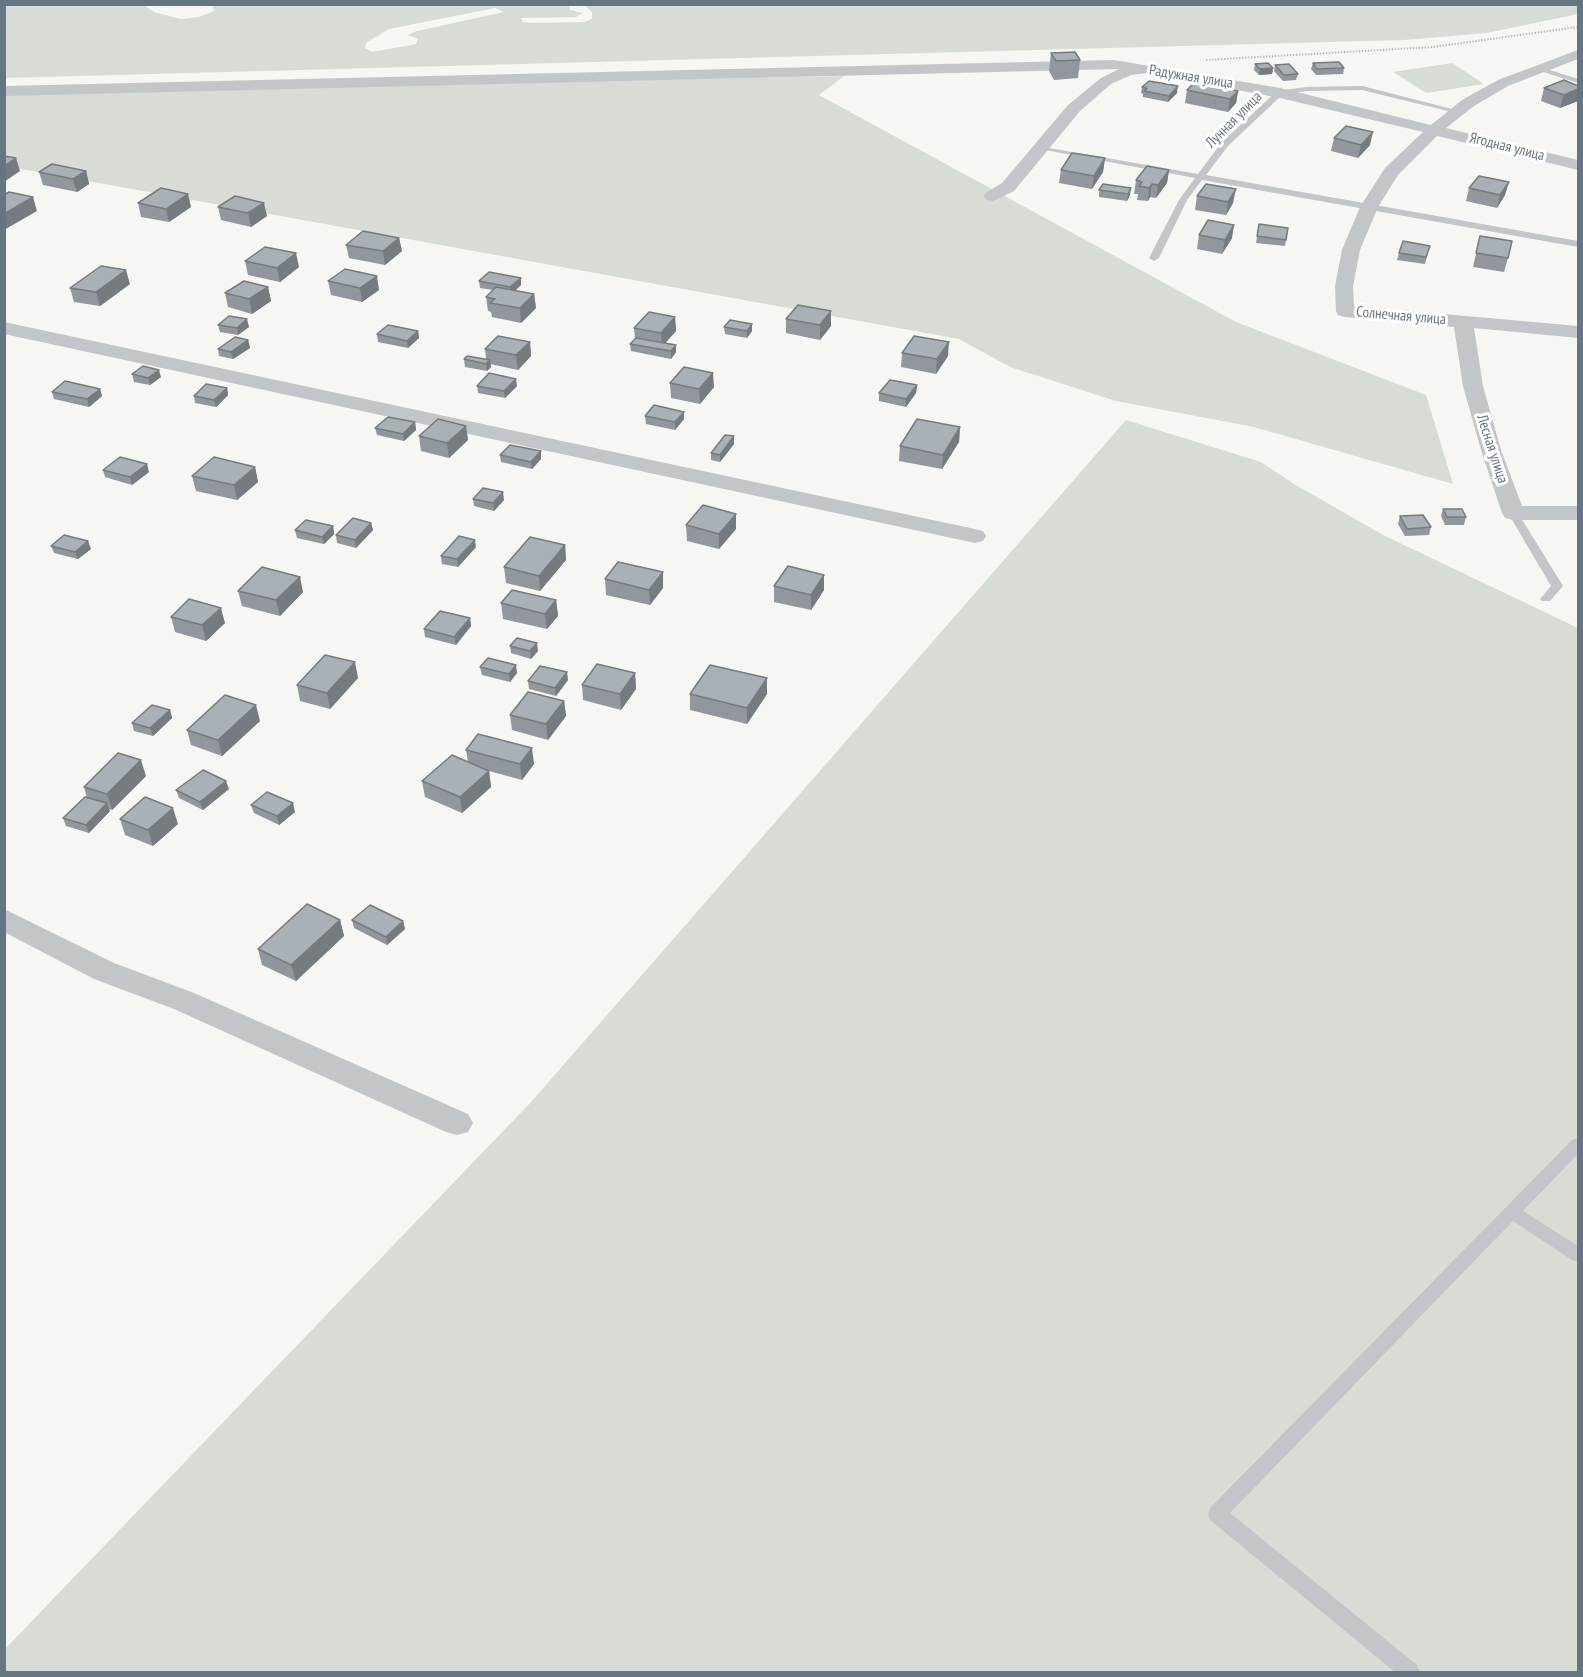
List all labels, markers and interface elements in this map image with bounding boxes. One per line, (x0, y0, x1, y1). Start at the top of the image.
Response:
street label: Радужная улица (1148, 61, 1234, 93)
street label: Лунная улица (1202, 88, 1266, 152)
street label: Ягодная улица (1468, 129, 1546, 165)
street label: Солнечная улица (1355, 303, 1447, 329)
street label: Лесная улица (1472, 412, 1512, 486)

